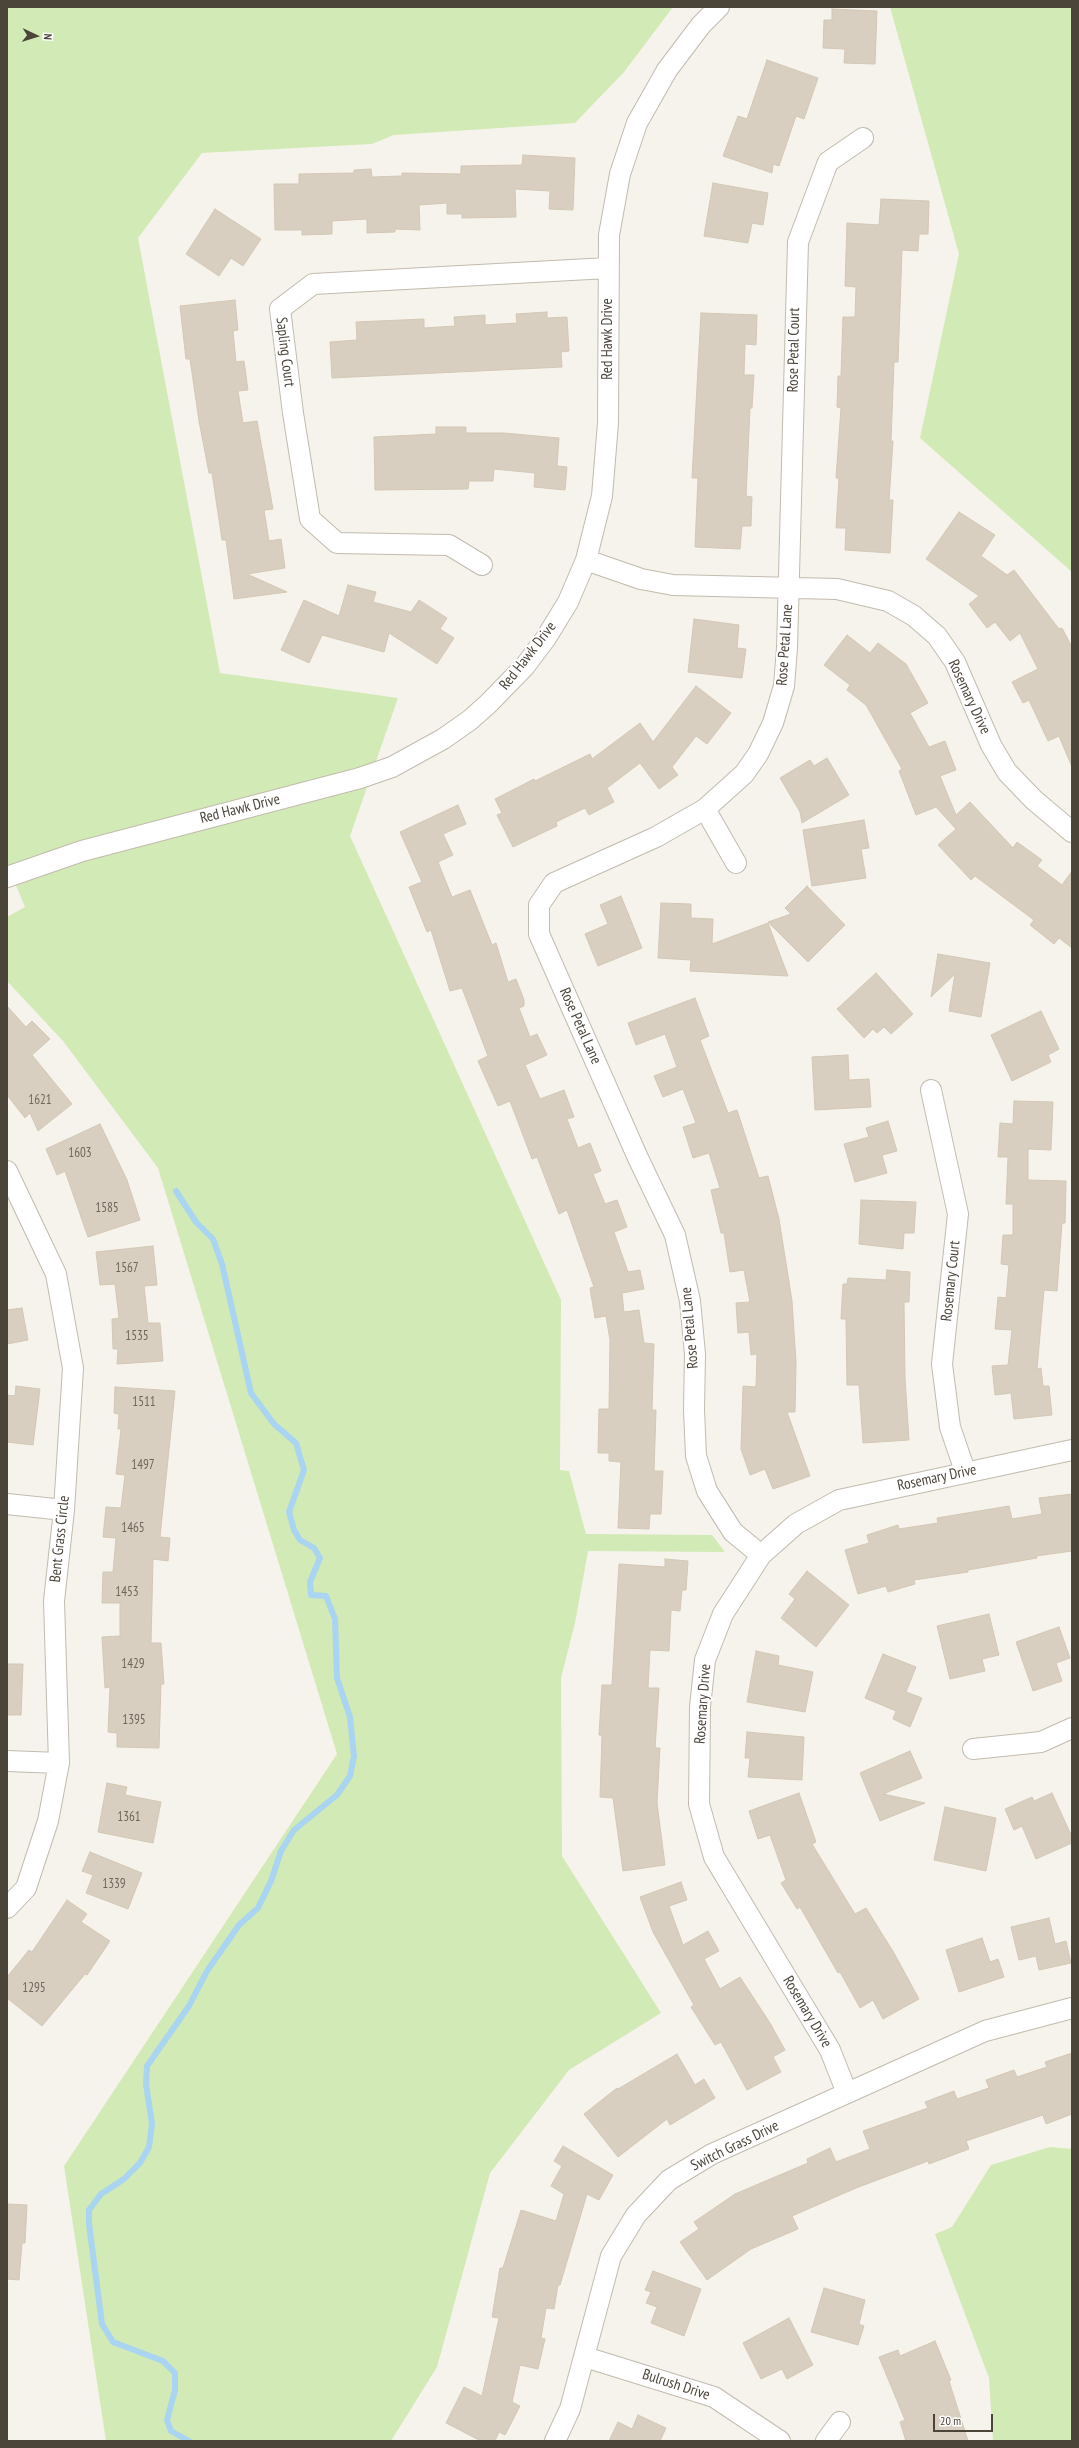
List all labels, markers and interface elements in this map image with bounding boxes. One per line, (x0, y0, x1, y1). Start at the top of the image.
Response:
north arrow (16, 16, 56, 56)
text: N (41, 33, 55, 40)
street label: Red Hawk Drive (599, 298, 617, 380)
street label: Rose Petal Court (784, 307, 804, 393)
street label: Sapling Court (272, 316, 298, 388)
street label: Rose Petal Lane (773, 604, 797, 686)
street label: Red Hawk Drive (496, 618, 560, 694)
street label: Rosemary Drive (944, 657, 994, 737)
street label: Red Hawk Drive (198, 790, 282, 828)
street label: Rose Petal Lane (555, 985, 605, 1067)
house number: 1621 (28, 1092, 52, 1108)
house number: 1603 (68, 1145, 92, 1161)
house number: 1585 (95, 1200, 119, 1216)
street label: Rosemary Court (938, 1240, 964, 1322)
house number: 1567 (115, 1260, 139, 1276)
street label: Rose Petal Lane (677, 1287, 703, 1369)
house number: 1535 (125, 1328, 149, 1344)
house number: 1511 (132, 1394, 156, 1410)
house number: 1497 (131, 1457, 155, 1473)
street label: Rosemary Drive (896, 1461, 978, 1495)
street label: Bent Grass Circle (46, 1495, 74, 1583)
house number: 1465 (121, 1520, 145, 1536)
house number: 1453 (115, 1584, 139, 1600)
house number: 1429 (121, 1656, 145, 1672)
street label: Rosemary Drive (691, 1663, 715, 1745)
house number: 1395 (122, 1712, 146, 1728)
house number: 1361 (117, 1809, 141, 1825)
house number: 1339 (102, 1876, 126, 1892)
street label: Rosemary Drive (779, 1973, 835, 2051)
house number: 1295 (22, 1980, 46, 1996)
street label: Switch Grass Drive (688, 2117, 782, 2175)
street label: Bulrush Drive (640, 2366, 712, 2404)
scale bar (935, 2406, 995, 2432)
text: 20 m (940, 2413, 961, 2428)

